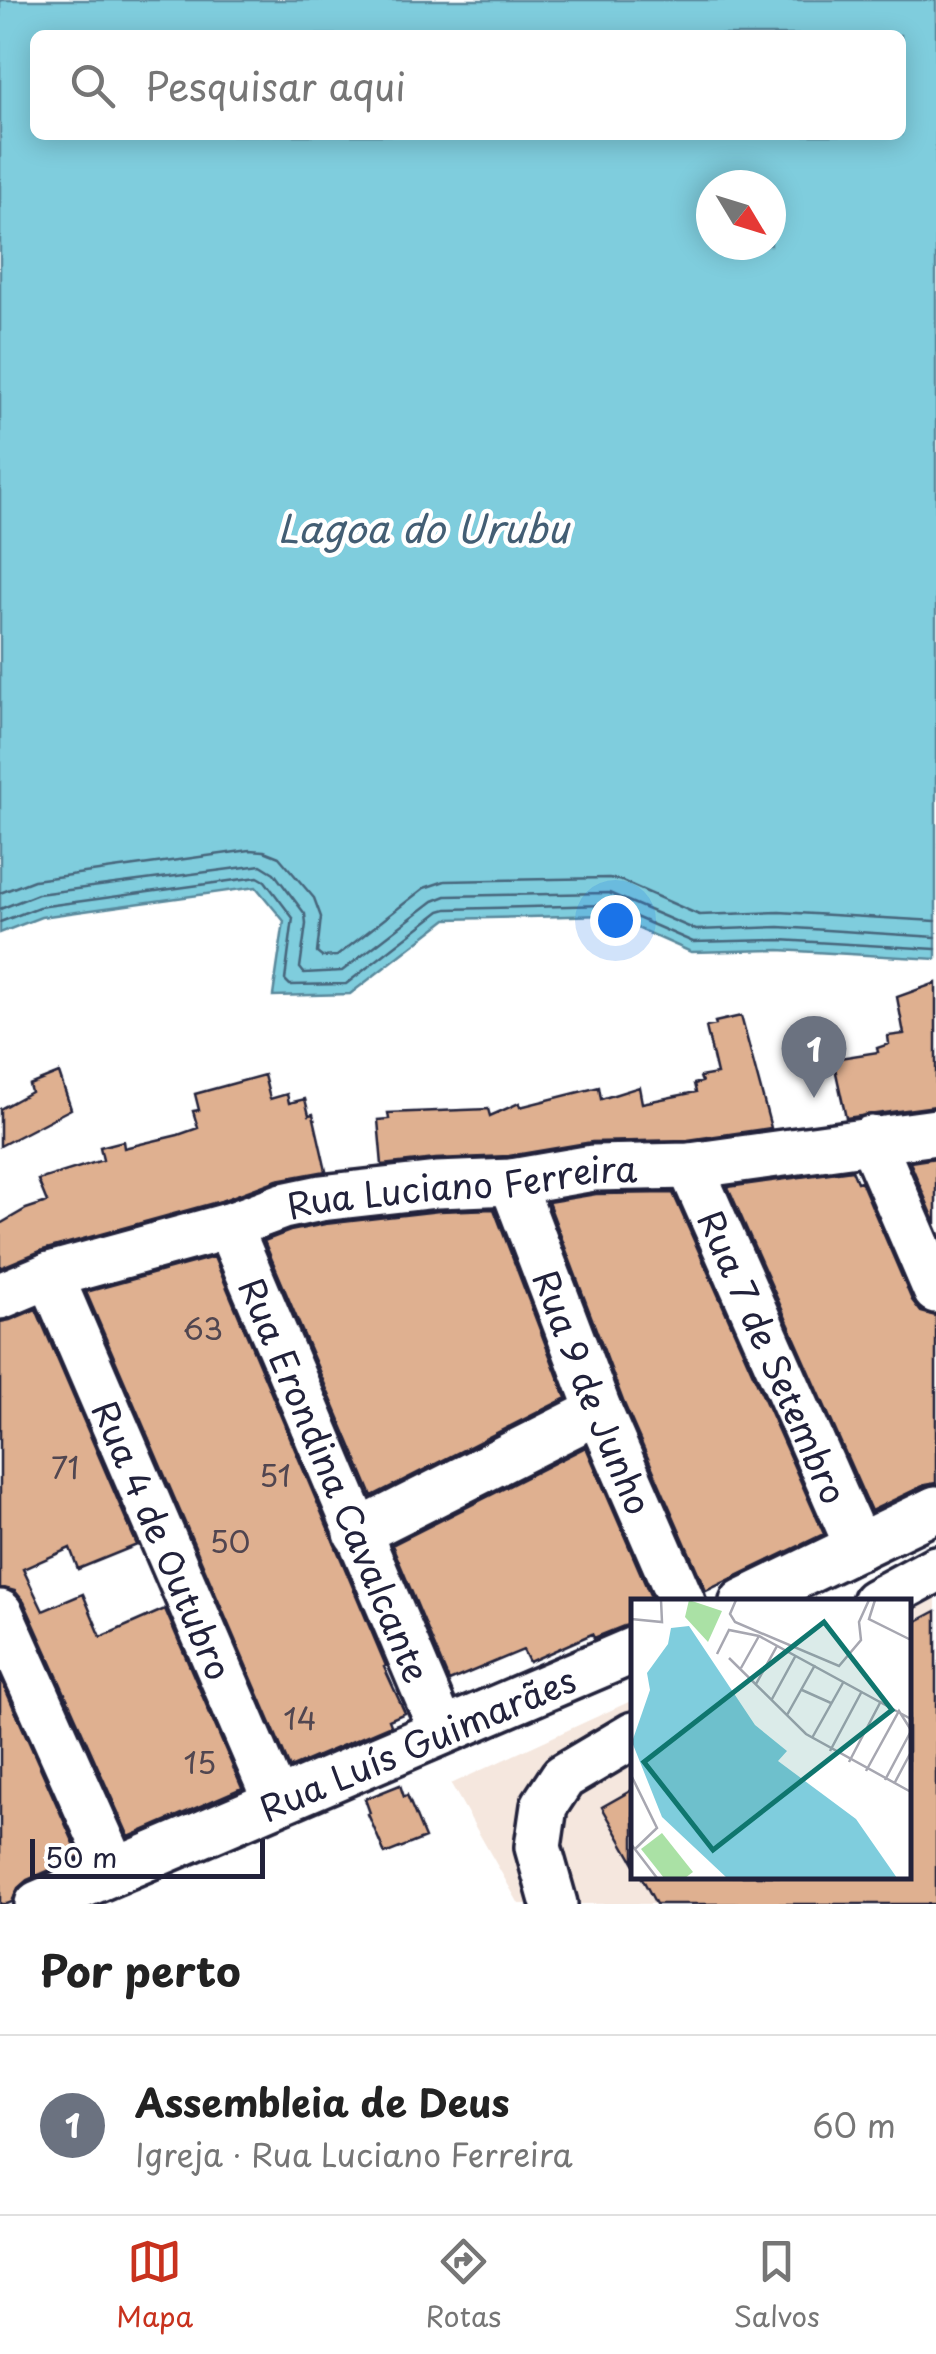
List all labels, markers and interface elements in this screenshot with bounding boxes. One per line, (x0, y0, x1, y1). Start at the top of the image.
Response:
search box (30, 30, 906, 140)
text: Pesquisar aqui (145, 57, 406, 114)
icon: search (65, 58, 120, 113)
north arrow (696, 170, 786, 260)
water label: Lagoa do Urubu (277, 499, 571, 556)
your location (590, 895, 641, 946)
pin: 1 (782, 1016, 846, 1098)
street label: Rua Luciano Ferreira (282, 1141, 638, 1231)
street label: Rua 7 de Setembro (686, 1201, 862, 1512)
street label: Rua 9 de Junho (521, 1262, 667, 1522)
street label: Rua Erondina Cavalcante (227, 1269, 445, 1690)
house number: 63 (183, 1305, 223, 1350)
street label: Rua 4 de Outubro (80, 1392, 247, 1688)
house number: 71 (51, 1444, 79, 1489)
house number: 51 (259, 1452, 291, 1497)
house number: 50 (209, 1518, 251, 1563)
inset map (631, 1599, 911, 1879)
street label: Rua Luís Guimarães (251, 1652, 583, 1833)
house number: 14 (283, 1695, 317, 1740)
house number: 15 (184, 1739, 216, 1784)
scale bar (30, 1834, 265, 1878)
text: 50 m (45, 1835, 118, 1878)
text: Por perto (40, 1938, 241, 2001)
text: Assembleia de Deus (135, 2073, 510, 2130)
text: 1 (65, 2101, 80, 2149)
text: 60 m (812, 2101, 896, 2149)
text: Igreja · Rua Luciano Ferreira (135, 2130, 573, 2178)
tab: Mapa (116, 2234, 193, 2337)
tab: Rotas (425, 2234, 501, 2337)
tab: Salvos (734, 2234, 820, 2337)

